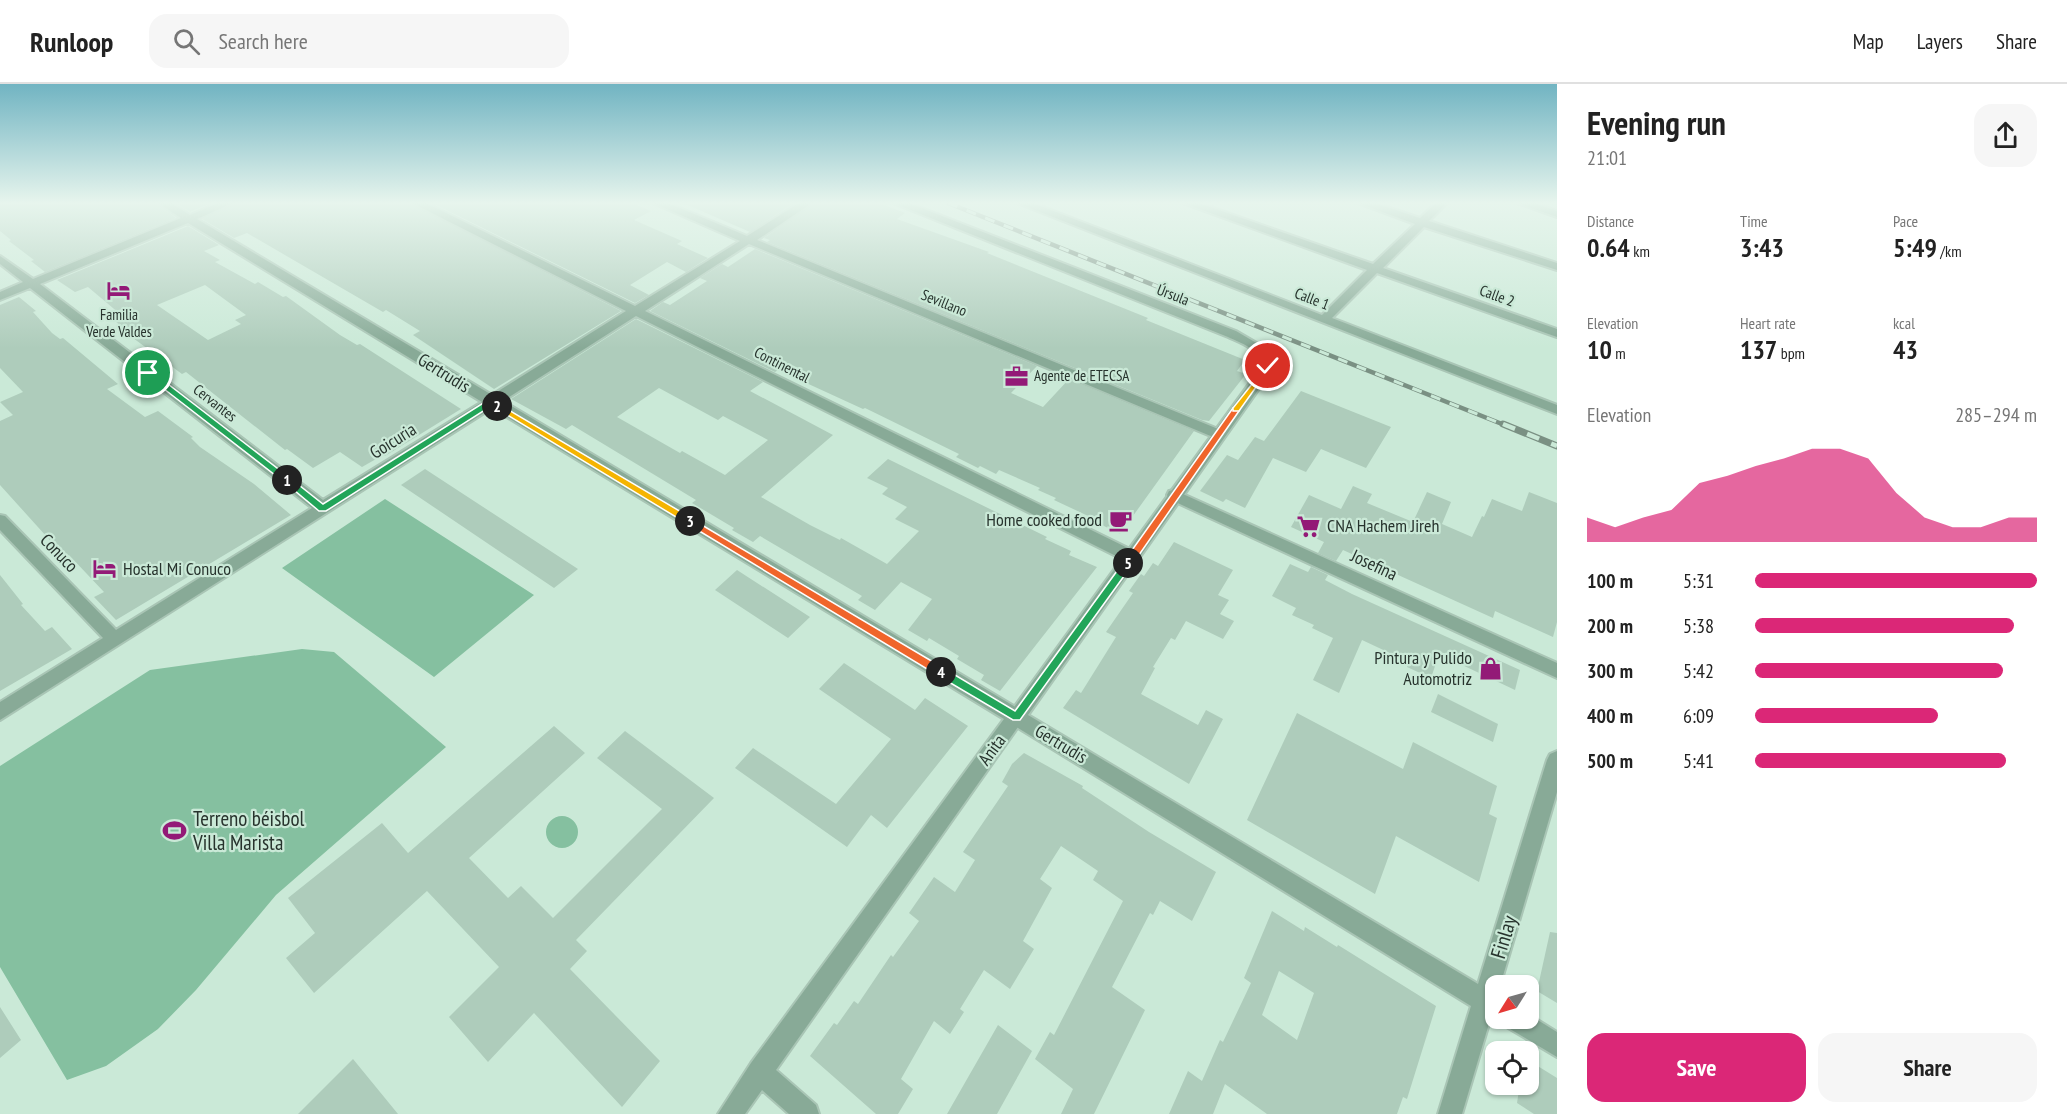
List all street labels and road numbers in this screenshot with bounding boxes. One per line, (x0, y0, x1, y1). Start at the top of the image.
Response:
street label: Úrsula (1154, 280, 1192, 309)
street label: Calle 2 (1477, 280, 1517, 311)
street label: Calle 1 (1292, 283, 1332, 314)
street label: Sevillano (919, 285, 970, 320)
street label: Continental (751, 342, 814, 387)
street label: Gertrudis (414, 348, 475, 397)
street label: Cervantes (190, 380, 241, 426)
street label: Goicuria (365, 417, 420, 464)
street label: Conuco (35, 528, 83, 577)
street label: Josefina (1346, 543, 1401, 585)
street label: Gertrudis (1031, 719, 1092, 768)
street label: Anita (973, 730, 1010, 770)
street label: Finlay (1484, 912, 1523, 962)

